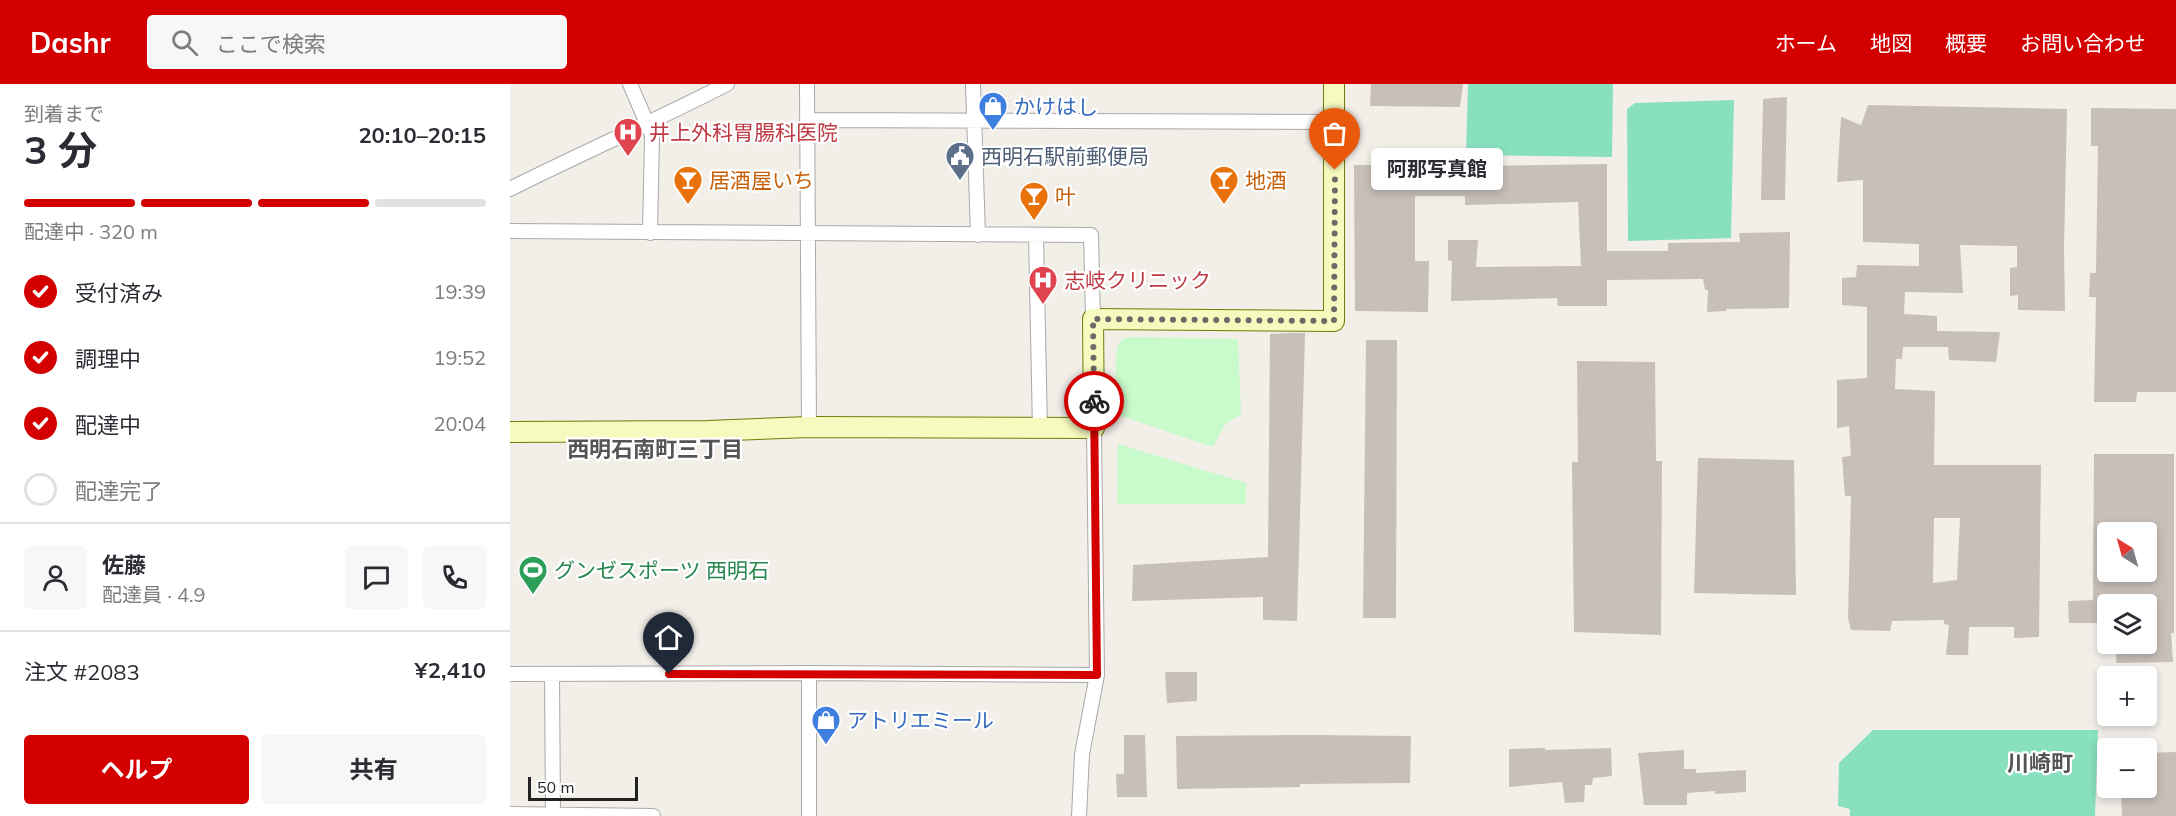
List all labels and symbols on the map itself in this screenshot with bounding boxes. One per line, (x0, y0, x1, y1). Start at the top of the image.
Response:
shop icon: かけはし (977, 90, 1009, 132)
place label: かけはし (1014, 93, 1098, 119)
pin (1309, 108, 1360, 170)
hospital icon: 井上外科胃腸科医院 (612, 116, 644, 158)
place label: 井上外科胃腸科医院 (649, 119, 838, 145)
public building icon: 西明石駅前郵便局 (944, 140, 976, 182)
place label: 西明石駅前郵便局 (981, 143, 1149, 169)
callout: 阿那写真館 (1371, 149, 1503, 191)
bar icon: 居酒屋いち (672, 164, 704, 206)
bar icon: 地酒 (1208, 164, 1240, 206)
place label: 居酒屋いち (709, 167, 814, 193)
place label: 地酒 (1245, 167, 1287, 193)
bar icon: 叶 (1018, 180, 1050, 222)
place label: 叶 (1055, 183, 1076, 209)
hospital icon: 志岐クリニック (1027, 264, 1059, 306)
place label: 志岐クリニック (1064, 267, 1211, 293)
courier (1064, 371, 1124, 431)
district label: 西明石南町三丁目 (567, 435, 743, 463)
north arrow (2097, 522, 2157, 582)
sports icon: グンゼスポーツ 西明石 (517, 554, 549, 596)
place label: グンゼスポーツ 西明石 (554, 557, 769, 583)
pin (643, 612, 694, 674)
shop icon: アトリエミール (810, 704, 842, 746)
place label: アトリエミール (847, 707, 994, 733)
district label: 川崎町 (2007, 749, 2073, 777)
scale bar (528, 774, 638, 802)

